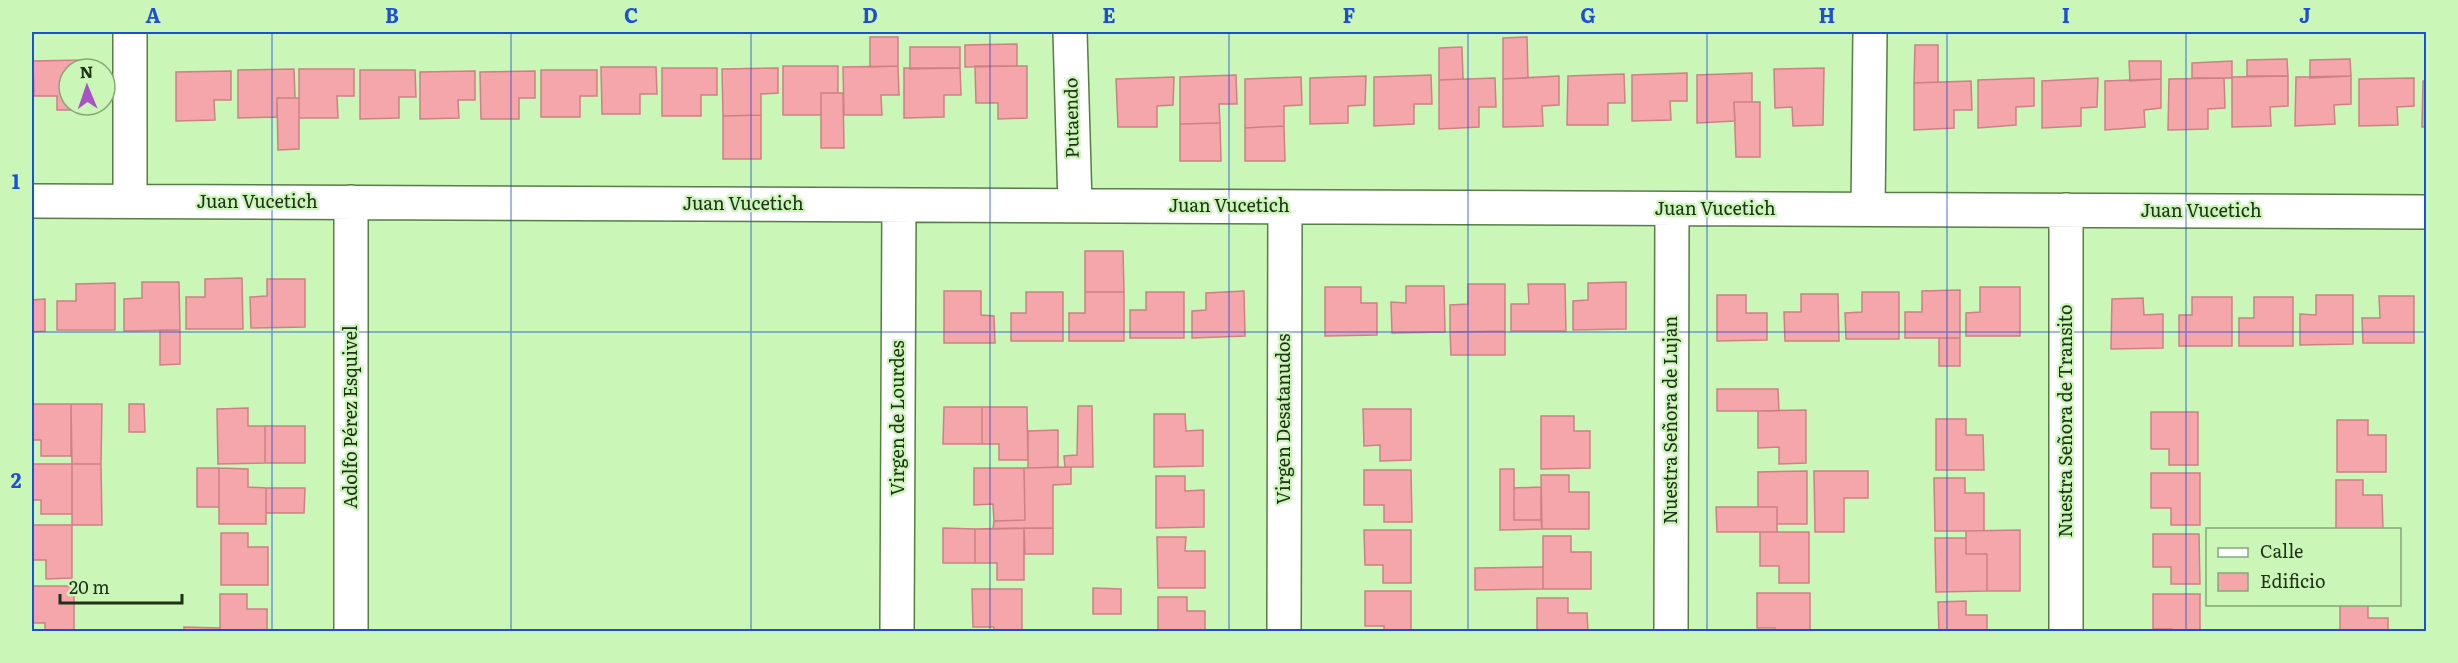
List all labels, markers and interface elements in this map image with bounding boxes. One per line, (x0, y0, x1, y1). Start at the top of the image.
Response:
text: A (145, 0, 161, 29)
text: B (385, 0, 399, 29)
text: C (624, 0, 638, 29)
text: D (862, 0, 878, 29)
text: E (1102, 0, 1116, 29)
text: F (1343, 0, 1356, 29)
text: G (1580, 0, 1596, 29)
text: H (1819, 0, 1835, 29)
text: I (2062, 0, 2070, 29)
text: J (2299, 0, 2311, 29)
north arrow (57, 57, 117, 117)
text: N (79, 59, 94, 83)
street label: Putaendo (1056, 77, 1085, 159)
text: 1 (12, 165, 20, 195)
street label: Juan Vucetich (196, 187, 318, 214)
street label: Juan Vucetich (682, 189, 804, 216)
street label: Juan Vucetich (1168, 191, 1290, 218)
street label: Juan Vucetich (1654, 194, 1776, 221)
street label: Juan Vucetich (2140, 196, 2262, 223)
street label: Nuestra Señora de Transito (2051, 304, 2078, 538)
street label: Nuestra Señora de Lujan (1656, 316, 1683, 524)
street label: Adolfo Pérez Esquivel (336, 325, 363, 509)
street label: Virgen Desatanudos (1269, 334, 1296, 504)
street label: Virgen de Lourdes (883, 340, 910, 496)
text: 2 (11, 464, 22, 494)
legend (2206, 528, 2401, 606)
text: Calle (2260, 537, 2303, 564)
scale bar (60, 567, 182, 605)
text: Edificio (2260, 567, 2326, 594)
text: 20 m (69, 573, 110, 600)

